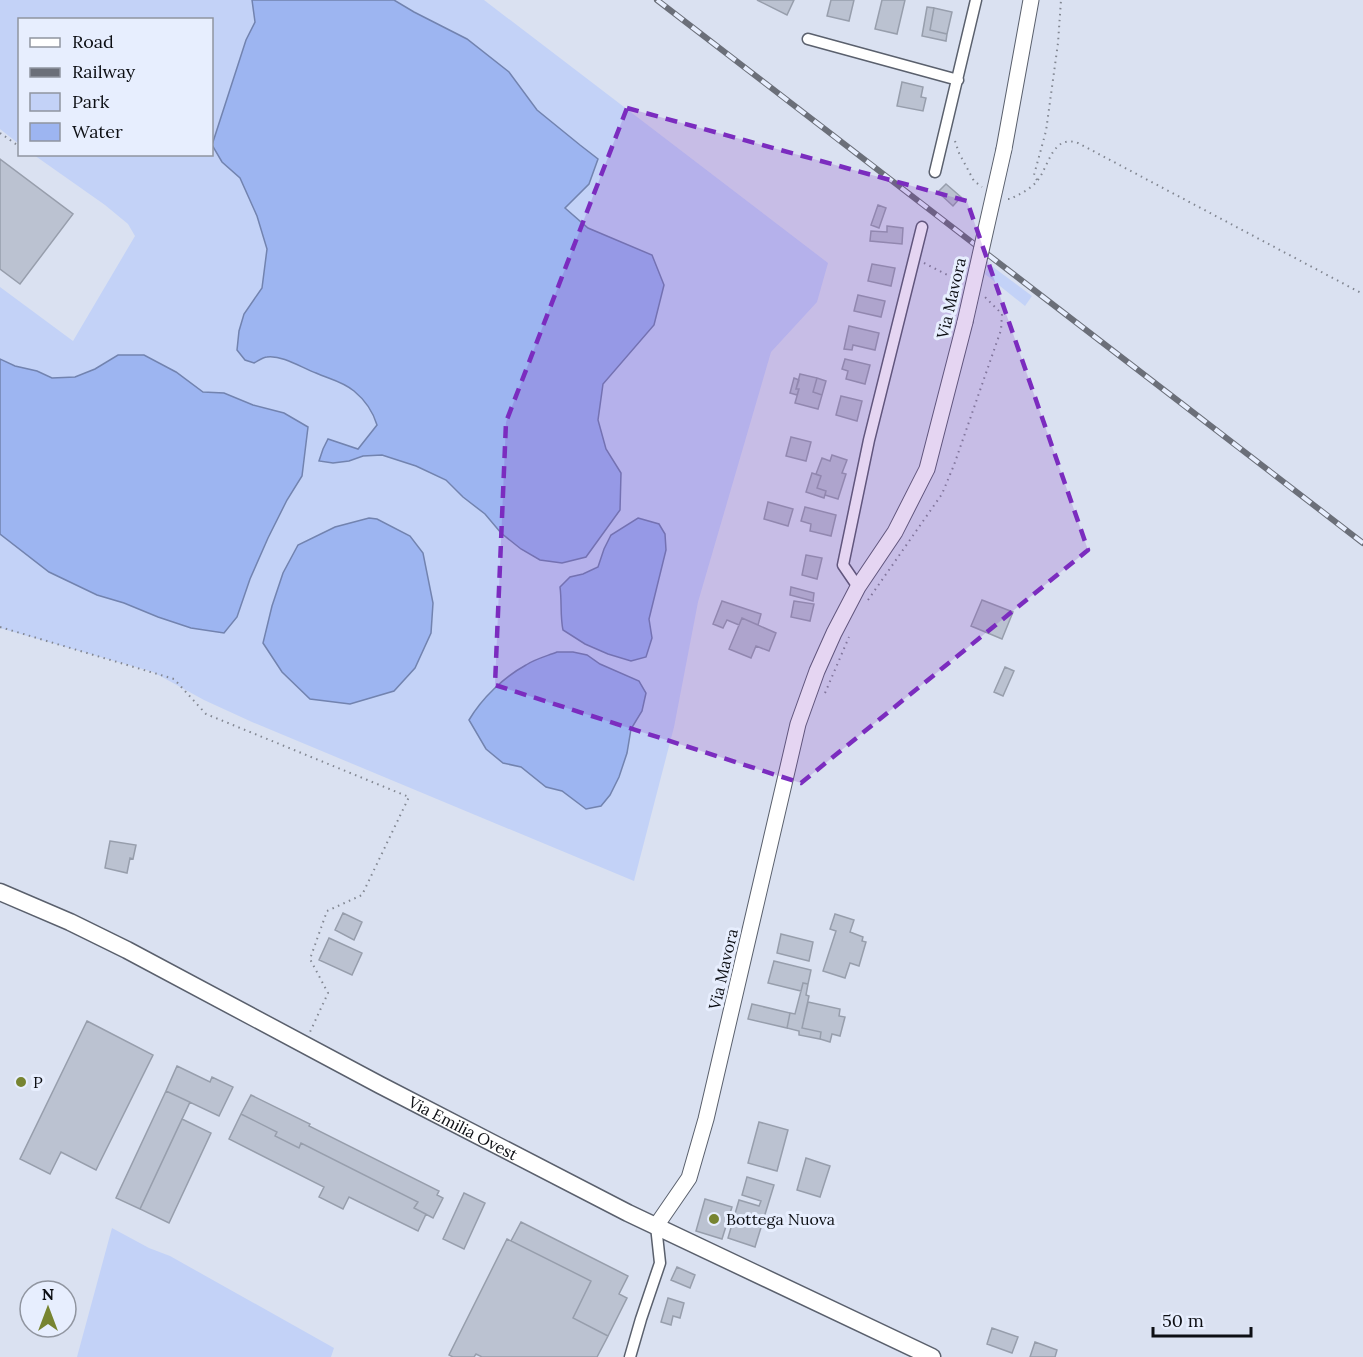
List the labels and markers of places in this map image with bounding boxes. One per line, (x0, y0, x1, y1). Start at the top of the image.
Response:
place label: P (33, 1072, 43, 1092)
marker: P (14, 1075, 28, 1089)
place label: Bottega Nuova (726, 1209, 835, 1229)
marker: Bottega Nuova (707, 1212, 721, 1226)

